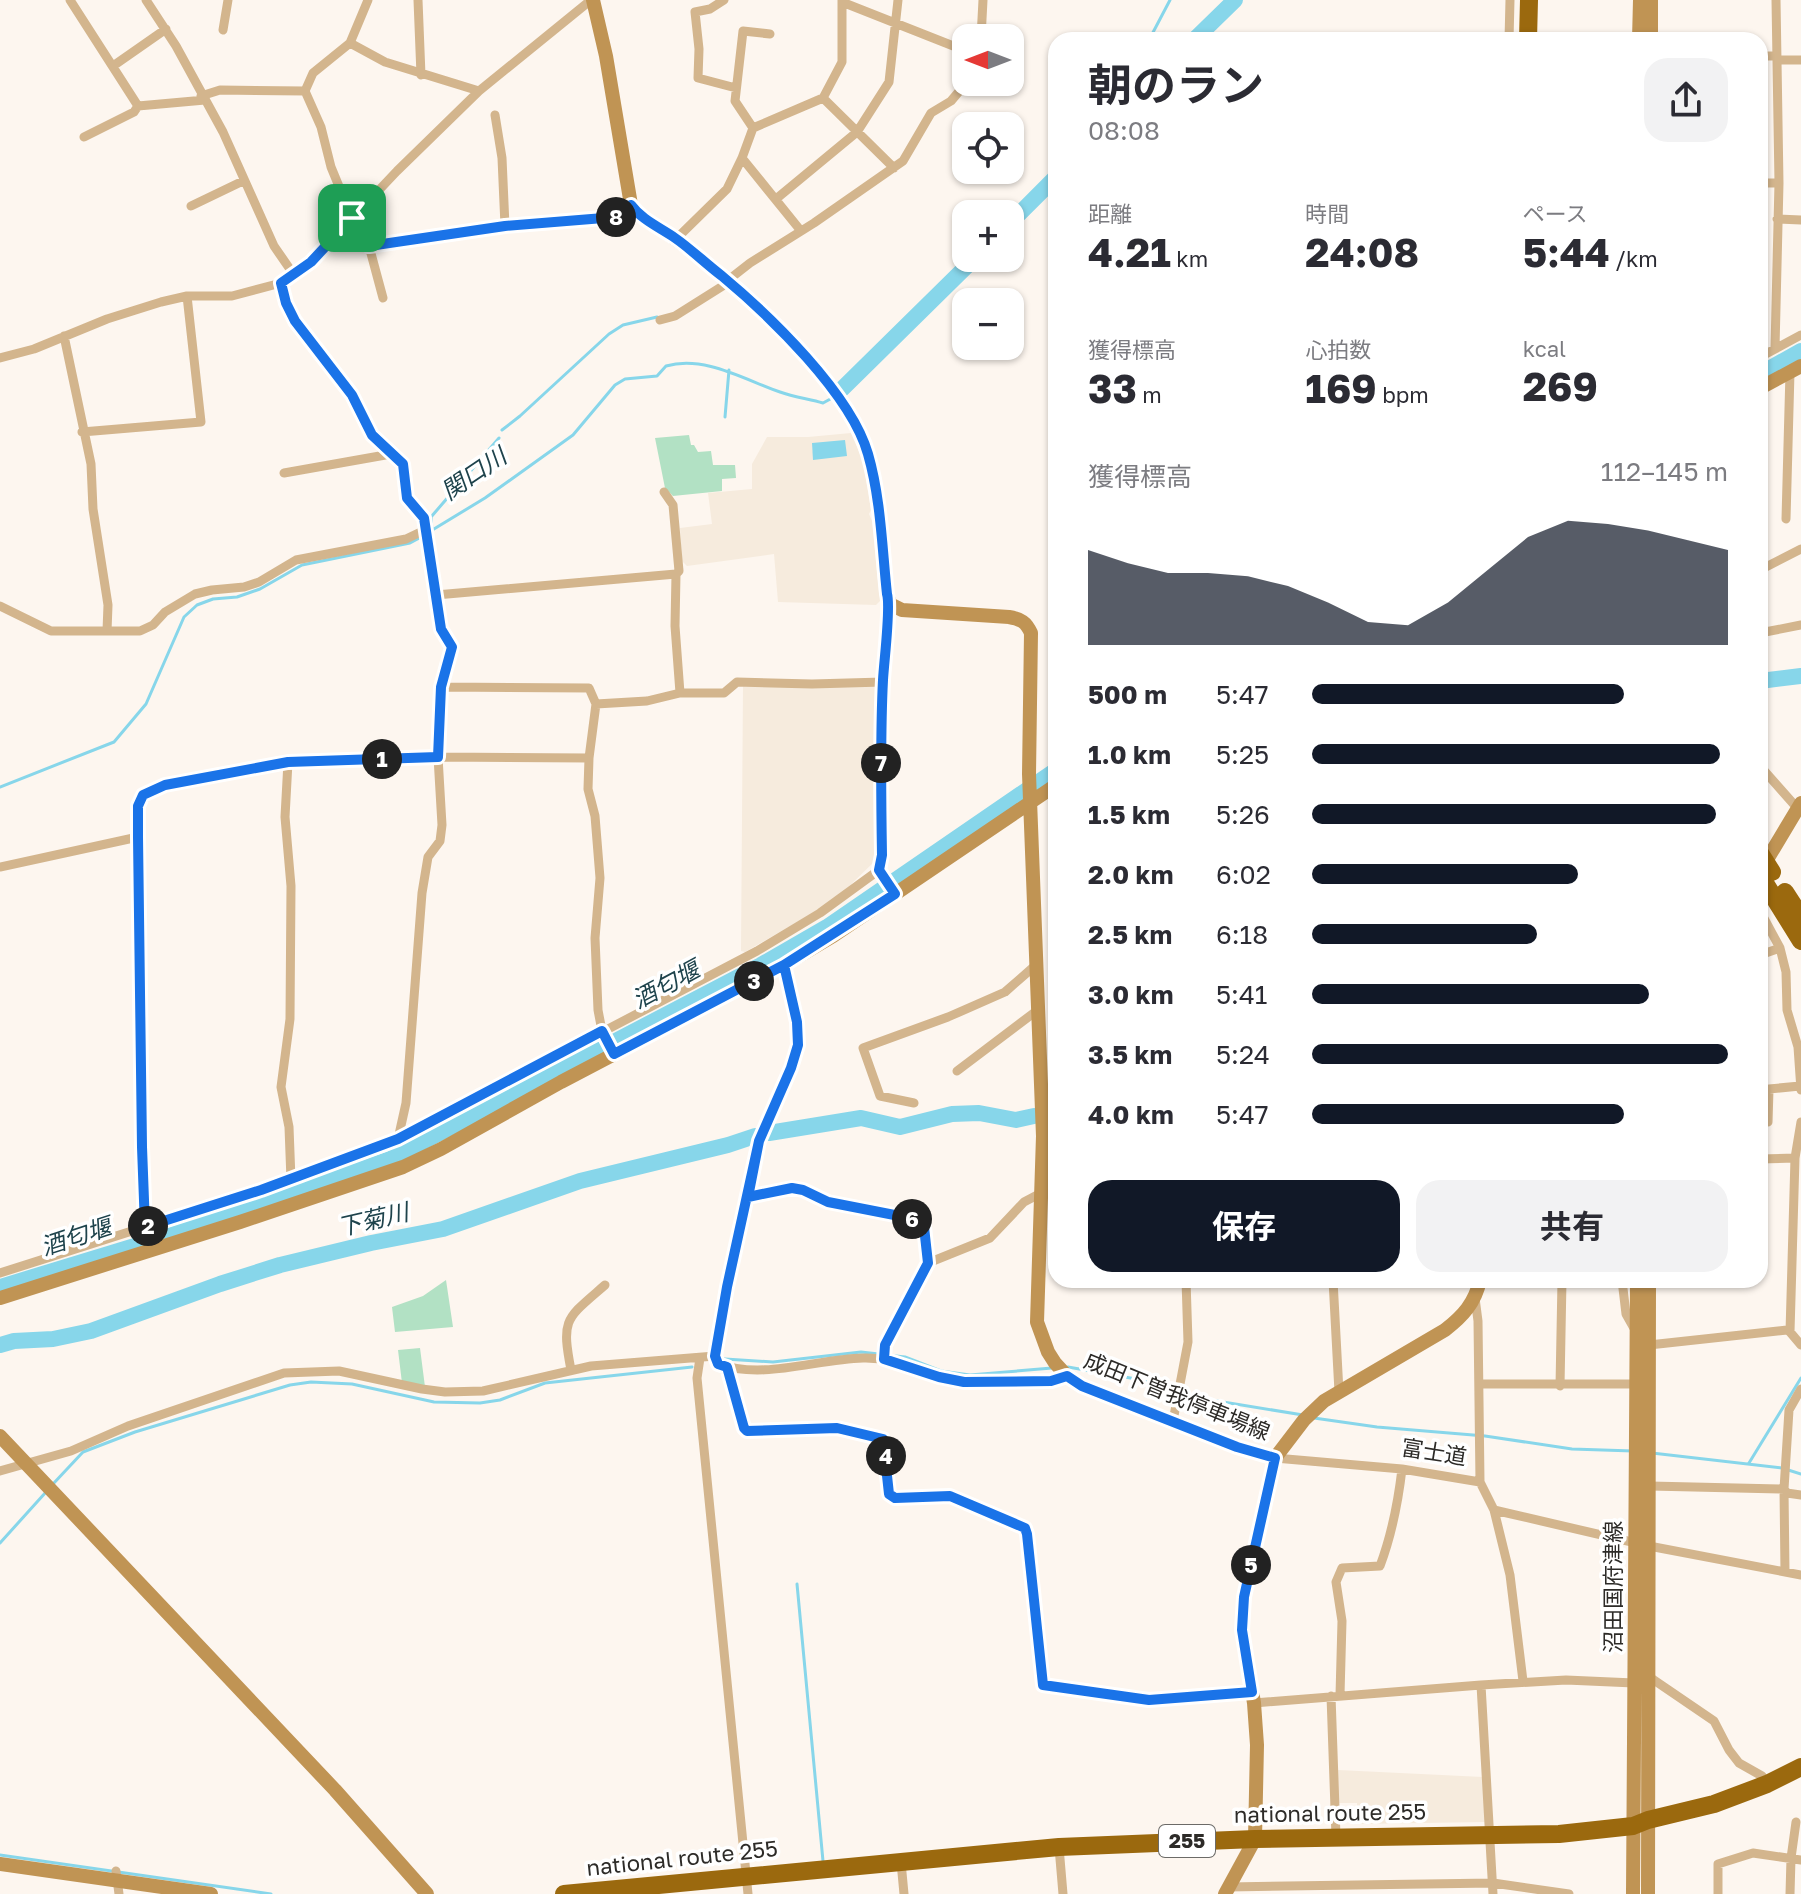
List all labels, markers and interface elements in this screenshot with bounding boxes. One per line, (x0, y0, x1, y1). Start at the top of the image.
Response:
north arrow (952, 24, 1024, 96)
map controls (952, 24, 1024, 360)
text: 朝のラン (1088, 58, 1264, 111)
button: share (1644, 58, 1728, 142)
button: locate (952, 112, 1024, 184)
text: 08:08 (1088, 115, 1160, 146)
pin (318, 184, 386, 252)
icon: arrive (330, 196, 374, 240)
pin: 8 (596, 197, 636, 237)
button: + (952, 200, 1024, 272)
text: 距離 (1088, 200, 1132, 227)
text: 時間 (1305, 200, 1349, 227)
text: ペース (1523, 200, 1588, 227)
text: 8 (609, 203, 623, 230)
text: 4.21 (1088, 228, 1171, 276)
text: 24:08 (1305, 228, 1419, 276)
text: 5:44 (1523, 228, 1610, 276)
text: km (1171, 245, 1208, 272)
text: /km (1610, 245, 1658, 272)
button: − (952, 288, 1024, 360)
text: kcal (1523, 335, 1566, 362)
text: 獲得標高 (1088, 336, 1176, 363)
text: 心拍数 (1305, 336, 1371, 363)
text: 269 (1523, 362, 1598, 410)
text: 33 (1088, 364, 1137, 412)
text: 169 (1305, 364, 1377, 412)
text: m (1137, 381, 1162, 408)
text: bpm (1377, 381, 1429, 408)
water label: 関口川 (435, 439, 514, 505)
text: 112–145 m (1601, 456, 1728, 487)
text: 獲得標高 (1088, 461, 1192, 492)
text: 500 m (1088, 679, 1167, 710)
text: 5:47 (1216, 679, 1269, 710)
pin: 1 (362, 739, 402, 779)
text: 1.0 km (1088, 739, 1171, 770)
text: 5:25 (1216, 739, 1269, 770)
pin: 7 (861, 743, 901, 783)
text: 1 (376, 745, 388, 772)
text: 7 (875, 749, 887, 776)
text: 1.5 km (1088, 799, 1170, 830)
text: 5:26 (1216, 799, 1270, 830)
text: 2.0 km (1088, 859, 1173, 890)
text: 6:02 (1216, 859, 1271, 890)
text: 2.5 km (1088, 919, 1172, 950)
text: 6:18 (1216, 919, 1268, 950)
water label: 酒匂堰 (627, 952, 707, 1013)
pin: 3 (734, 961, 774, 1001)
text: 3 (747, 967, 761, 994)
text: 3.0 km (1088, 979, 1173, 1010)
text: 5:41 (1216, 979, 1267, 1010)
text: 3.5 km (1088, 1039, 1172, 1070)
text: 5:24 (1216, 1039, 1270, 1070)
text: 4.0 km (1088, 1099, 1174, 1130)
text: 5:47 (1216, 1099, 1269, 1130)
button: 保存 (1088, 1180, 1400, 1272)
button: 共有 (1416, 1180, 1728, 1272)
water label: 下菊川 (334, 1196, 414, 1241)
pin: 6 (892, 1199, 932, 1239)
text: 6 (905, 1205, 919, 1232)
pin: 2 (128, 1206, 168, 1246)
water label: 酒匂堰 (37, 1209, 118, 1260)
text: 2 (141, 1212, 155, 1239)
street label: 成田下曽我停車場線 (1080, 1346, 1274, 1445)
street label: 富士道 (1399, 1433, 1469, 1470)
pin: 4 (866, 1436, 906, 1476)
text: 4 (879, 1442, 893, 1469)
street label: 沼田国府津線 (1599, 1521, 1626, 1653)
pin: 5 (1231, 1545, 1271, 1585)
text: 5 (1244, 1551, 1258, 1578)
street label: national route 255 (1234, 1797, 1426, 1828)
road number: 255 (1159, 1825, 1215, 1857)
street label: national route 255 (585, 1834, 779, 1881)

